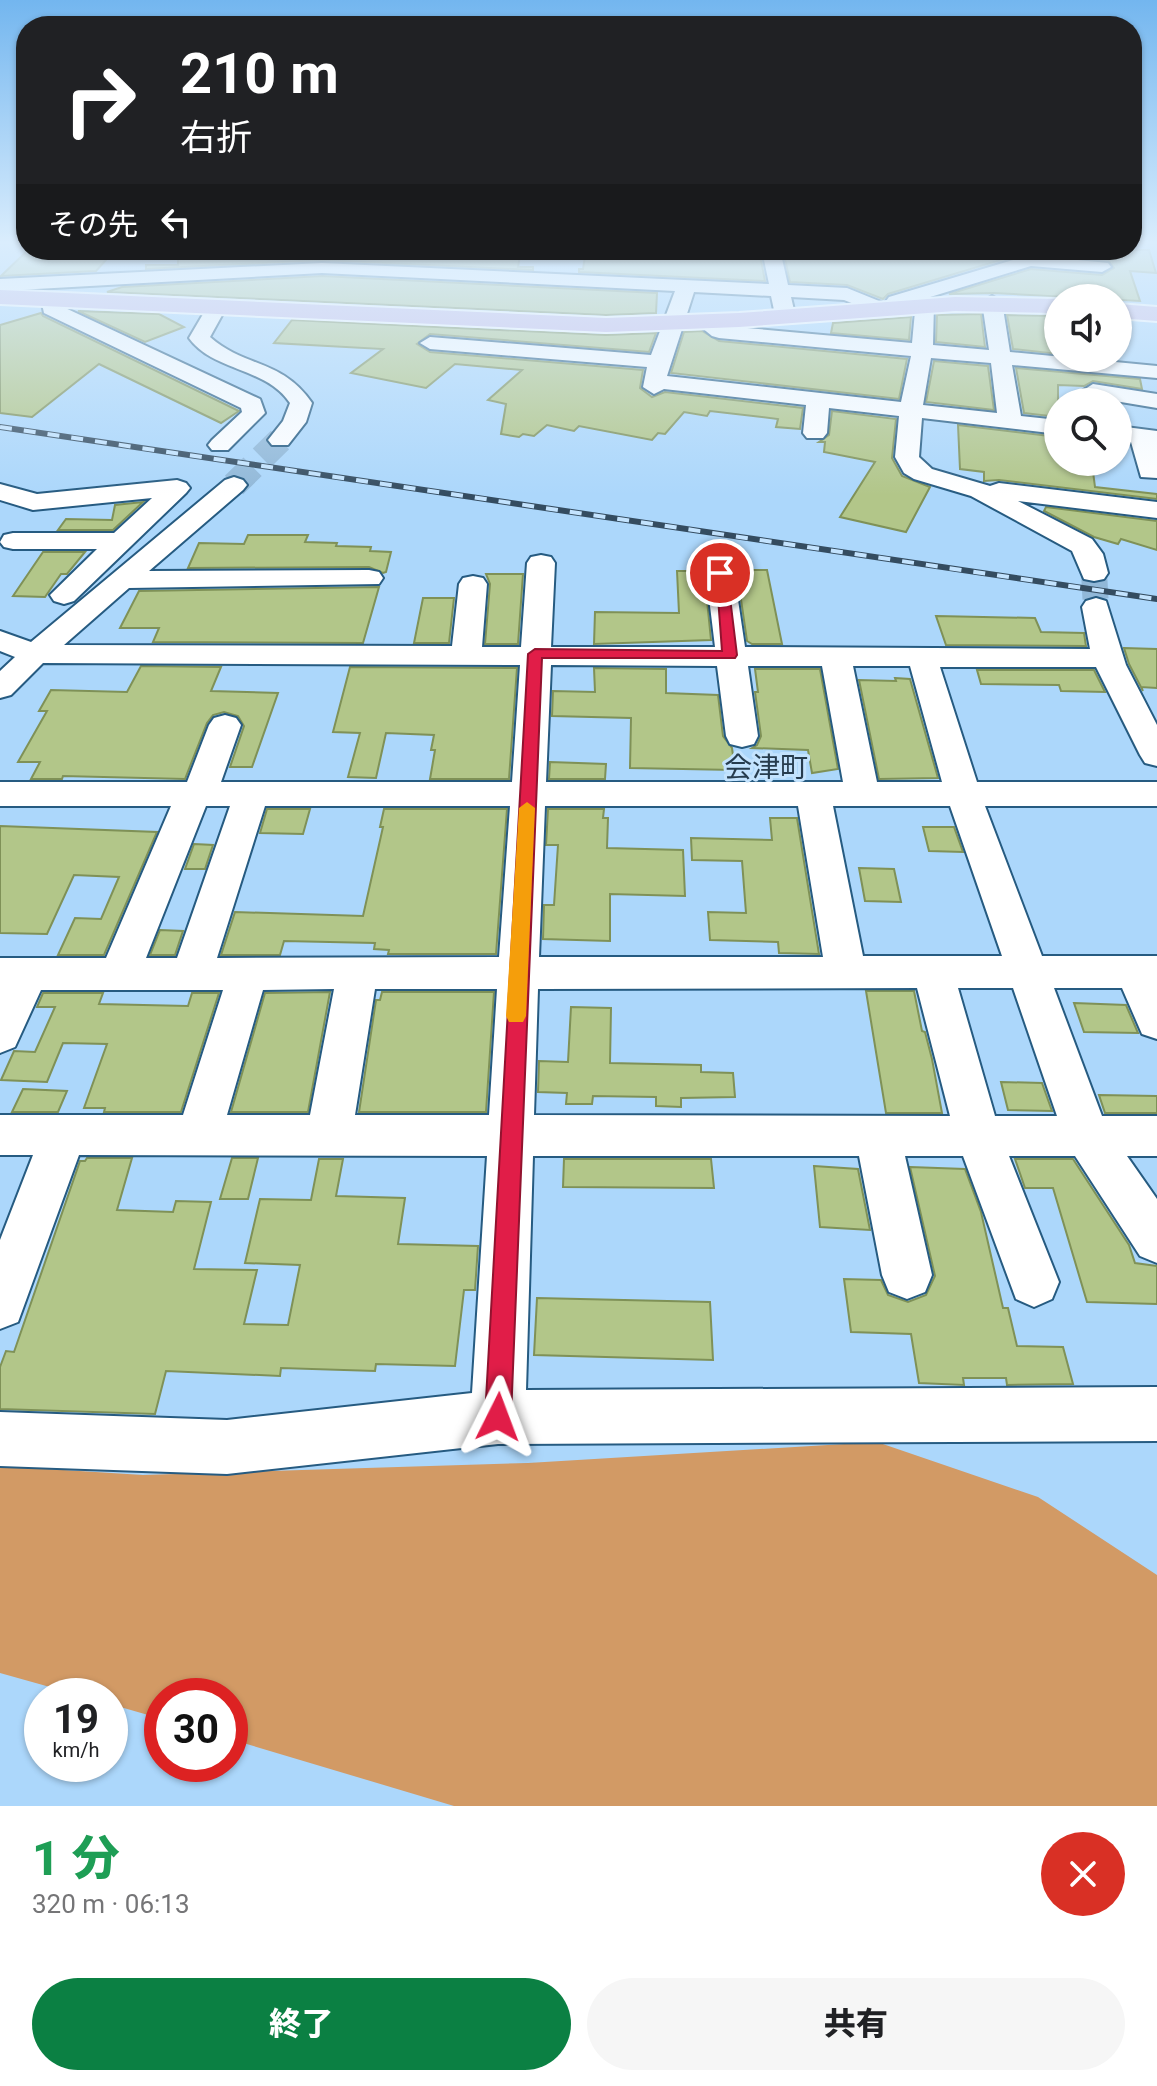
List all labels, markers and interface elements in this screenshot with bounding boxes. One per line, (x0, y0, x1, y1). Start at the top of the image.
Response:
text: 210 m (180, 41, 339, 107)
icon: right (48, 48, 152, 152)
text: 右折 (180, 117, 252, 159)
icon: left (154, 200, 198, 244)
text: その先 (48, 207, 138, 242)
map controls (1044, 284, 1132, 476)
button: sound (1044, 284, 1132, 372)
button: search (1044, 388, 1132, 476)
pin (686, 539, 754, 607)
icon: arrive (698, 551, 742, 595)
district label: 会津町 (724, 751, 808, 784)
position arrow (456, 1375, 540, 1459)
speed limit sign: 30 (144, 1678, 248, 1782)
text: 19 (53, 1696, 99, 1743)
text: km/h (53, 1738, 99, 1762)
text: 1 分 (32, 1830, 120, 1887)
button: close (1041, 1832, 1125, 1916)
text: 320 m · 06:13 (32, 1889, 190, 1919)
button: 終了 (32, 1978, 571, 2070)
button: 共有 (587, 1978, 1125, 2070)

